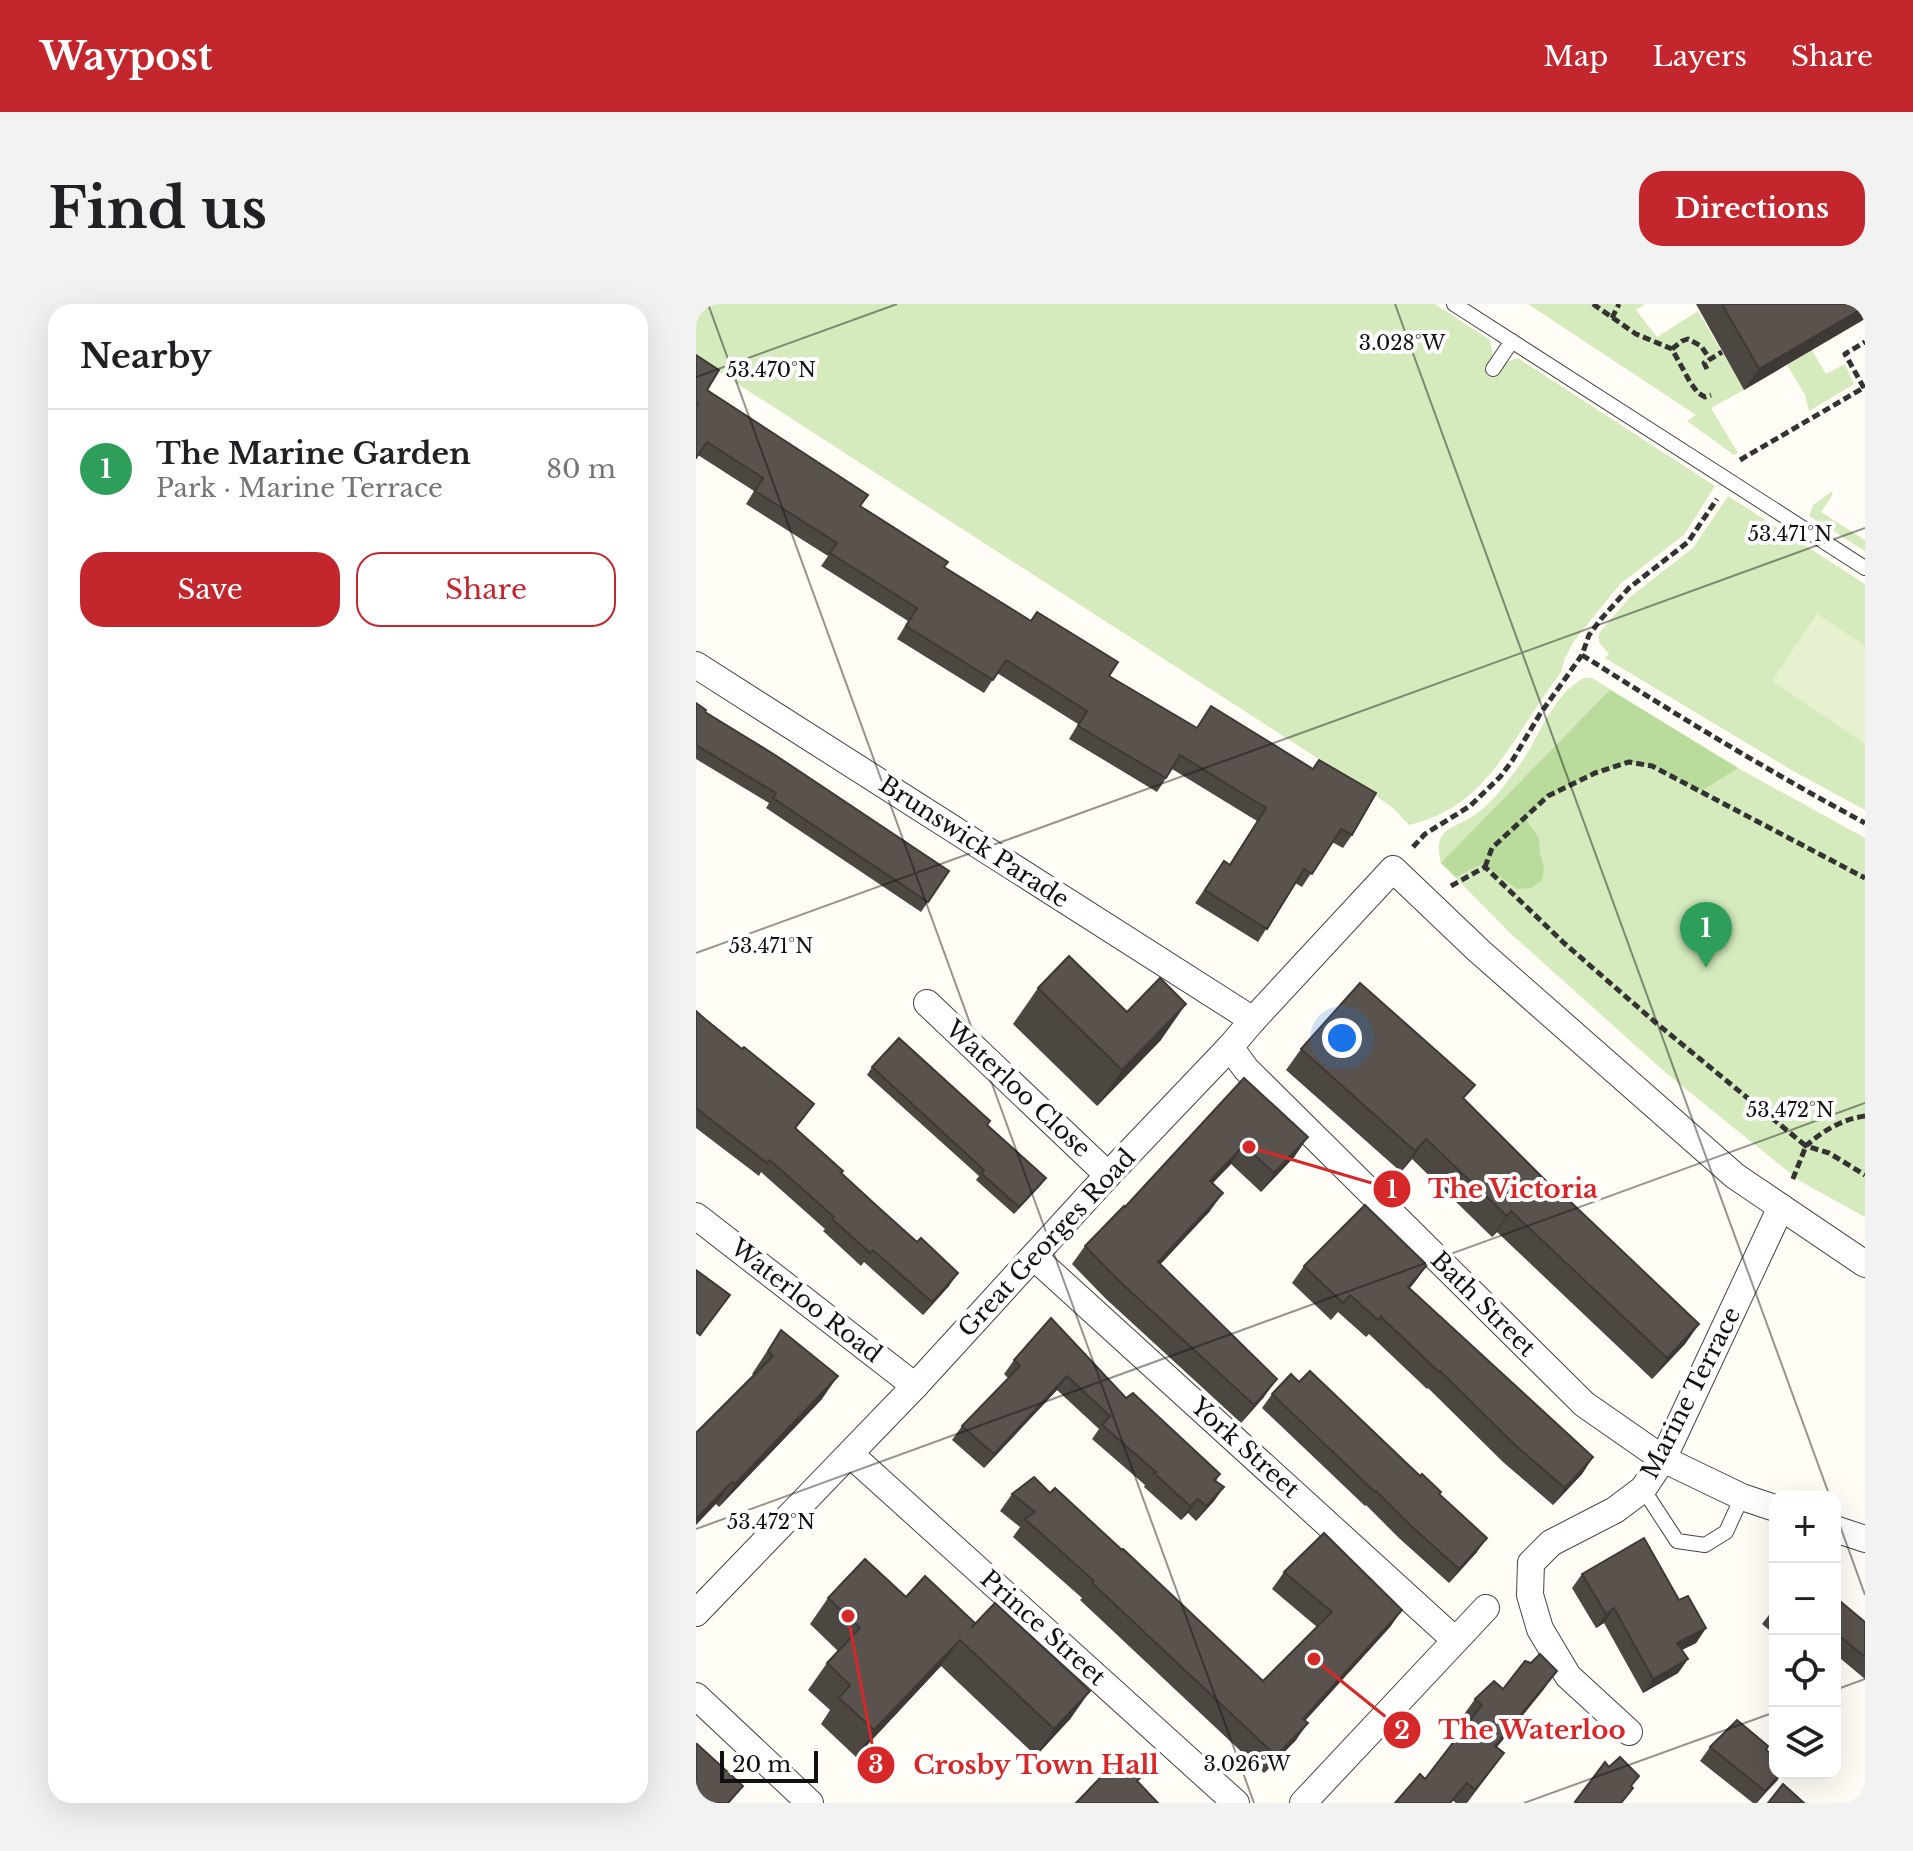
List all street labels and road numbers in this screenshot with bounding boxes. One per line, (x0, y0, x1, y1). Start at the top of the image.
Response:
street label: Brunswick Parade (874, 769, 1075, 914)
street label: Waterloo Close (939, 1014, 1097, 1163)
street label: Great Georges Road (952, 1143, 1141, 1343)
street label: Waterloo Road (724, 1232, 888, 1369)
street label: Bath Street (1425, 1245, 1542, 1362)
street label: Marine Terrace (1635, 1302, 1746, 1483)
street label: York Street (1184, 1391, 1306, 1504)
street label: Prince Street (975, 1564, 1112, 1691)

